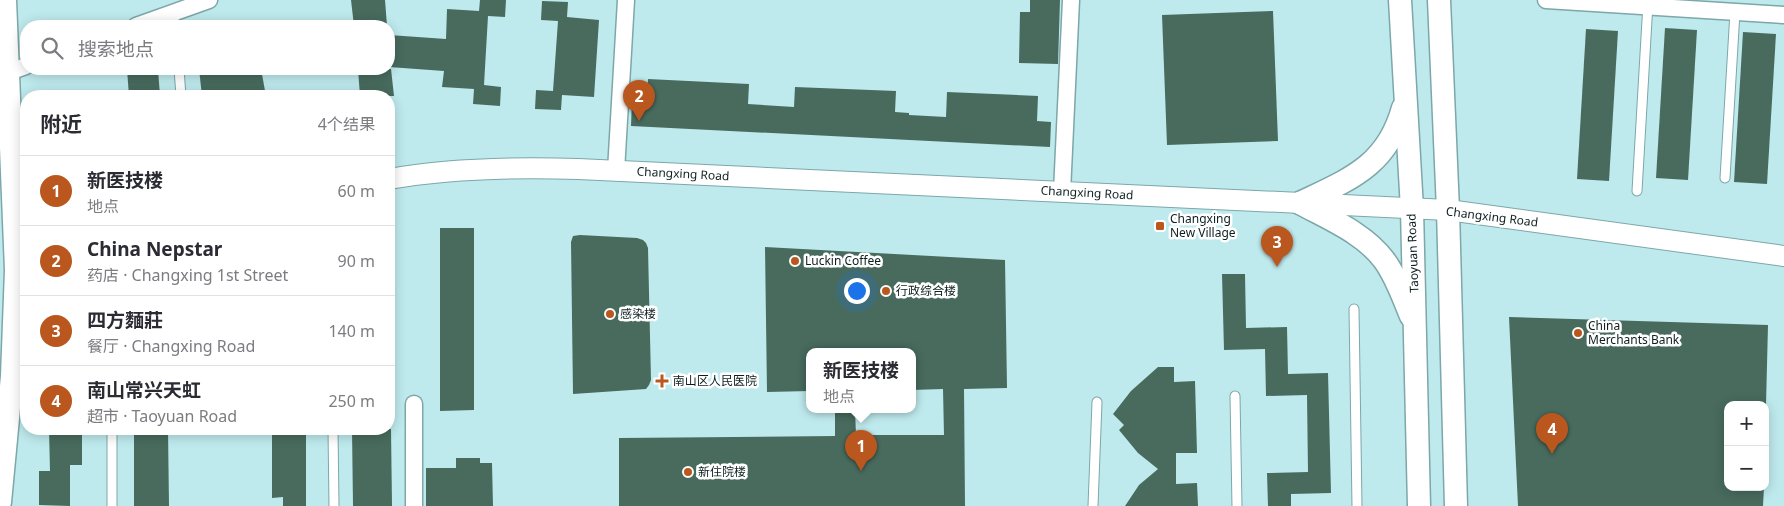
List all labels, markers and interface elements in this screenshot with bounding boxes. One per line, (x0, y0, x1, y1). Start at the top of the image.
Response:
search box (20, 20, 395, 75)
icon: search (38, 34, 66, 62)
text: 搜索地点 (78, 36, 154, 62)
pin: 2 (623, 80, 655, 121)
text: 附近 (40, 110, 82, 138)
text: 4个结果 (318, 113, 375, 135)
street label: Changxing Road (636, 163, 730, 184)
text: 新医技楼 (87, 167, 163, 193)
text: 1 (51, 180, 61, 202)
text: 60 m (338, 180, 375, 202)
street label: Changxing Road (1040, 182, 1134, 203)
text: 地点 (87, 195, 119, 217)
street label: Changxing Road (1445, 202, 1539, 231)
place label: Changxing New Village (1170, 210, 1236, 241)
street label: Taoyuan Road (1403, 213, 1422, 293)
marker: Changxing New Village (1154, 220, 1166, 232)
pin: 3 (1261, 226, 1293, 267)
text: China Nepstar (87, 236, 222, 262)
text: 2 (51, 250, 61, 272)
text: 90 m (338, 250, 375, 272)
place label: Luckin Coffee (805, 252, 881, 269)
marker: Luckin Coffee (789, 255, 801, 267)
text: 药店 · Changxing 1st Street (87, 264, 288, 286)
your location (844, 278, 870, 304)
place label: 行政综合楼 (896, 282, 956, 299)
marker: 行政综合楼 (880, 285, 892, 297)
place label: 感染楼 (620, 305, 656, 322)
text: 四方麵莊 (87, 307, 163, 333)
marker: 感染楼 (604, 308, 616, 320)
place label: China Merchants Bank (1588, 317, 1680, 348)
text: 3 (51, 320, 61, 342)
text: 140 m (328, 320, 375, 342)
marker: China Merchants Bank (1572, 327, 1584, 339)
text: 餐厅 · Changxing Road (87, 335, 255, 357)
popup (806, 348, 916, 413)
text: 新医技楼 (823, 357, 899, 383)
place label: 南山区人民医院 (673, 372, 757, 389)
marker: 南山区人民医院 (655, 374, 669, 388)
text: 南山常兴天虹 (87, 377, 201, 403)
text: 地点 (823, 385, 855, 407)
text: 4 (51, 390, 61, 412)
text: 250 m (328, 390, 375, 412)
map controls (1724, 401, 1769, 491)
button: + (1724, 401, 1769, 446)
text: 超市 · Taoyuan Road (87, 405, 237, 427)
pin: 4 (1536, 413, 1568, 454)
pin: 1 (845, 430, 877, 471)
button: − (1724, 446, 1769, 491)
place label: 新住院楼 (698, 463, 746, 480)
marker: 新住院楼 (682, 466, 694, 478)

